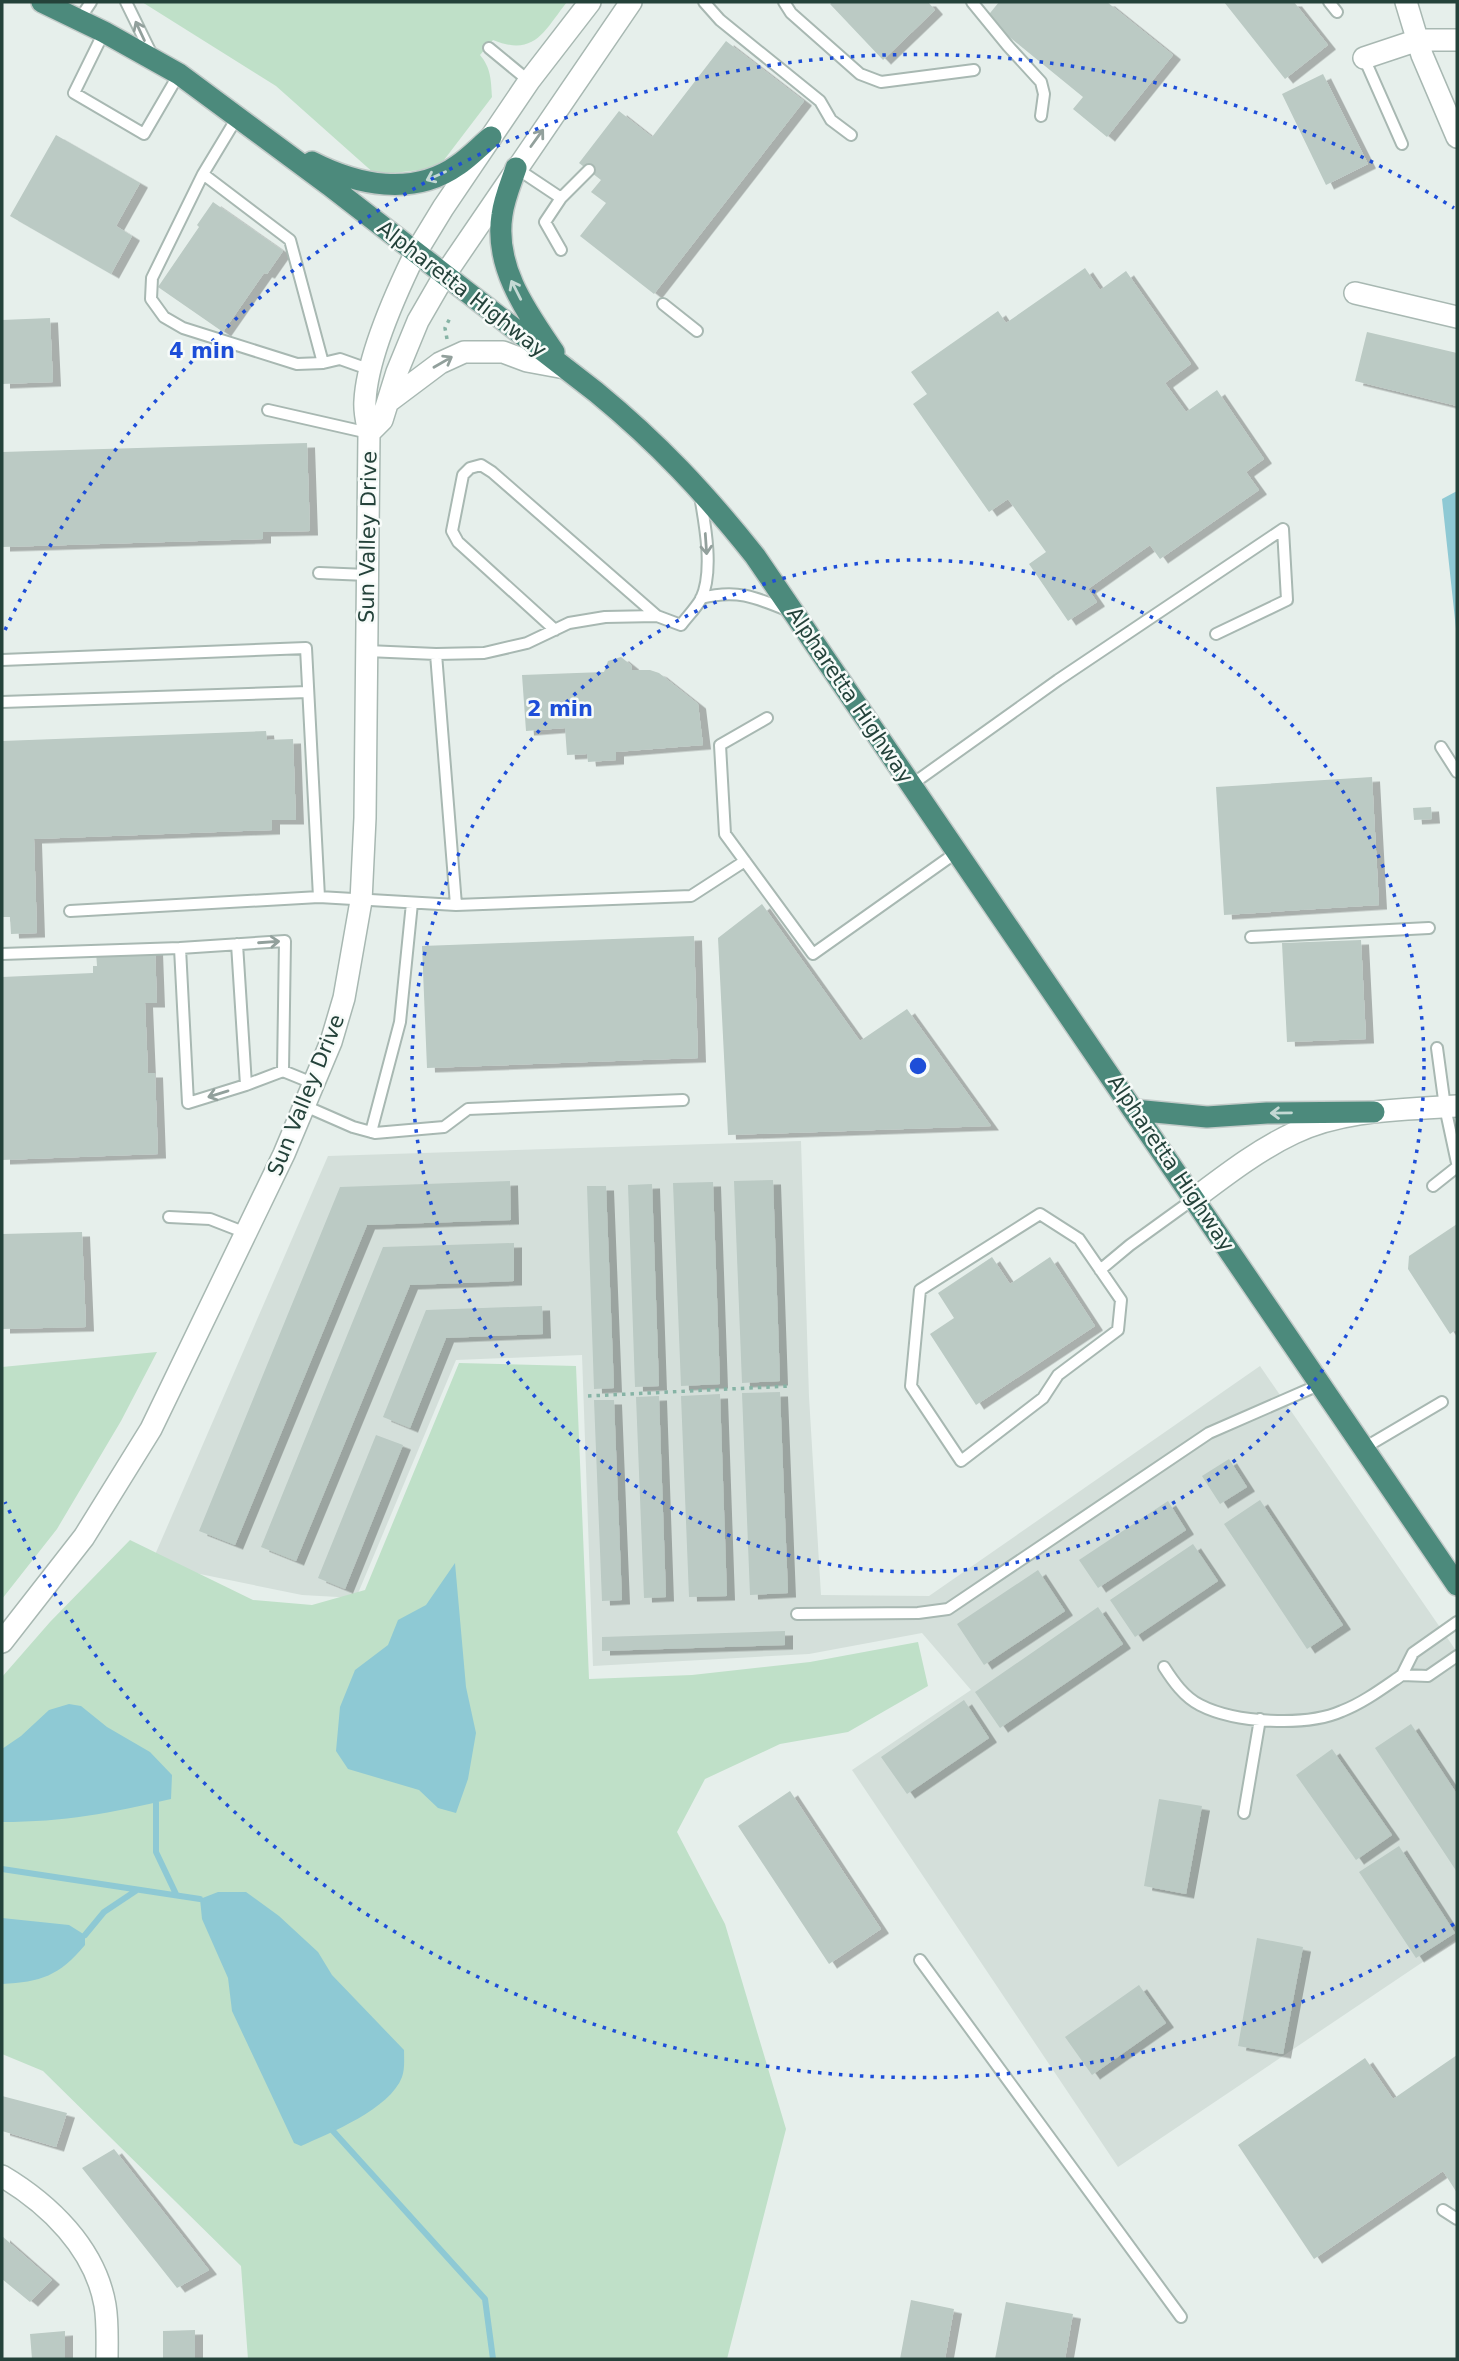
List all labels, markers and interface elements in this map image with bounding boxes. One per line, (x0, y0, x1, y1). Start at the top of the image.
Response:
one-way arrow (133, 21, 147, 42)
one-way arrow (530, 129, 544, 148)
one-way arrow (426, 170, 448, 183)
street label: Alpharetta Highway (373, 216, 551, 362)
one-way arrow (508, 280, 522, 301)
text: 4 min (169, 339, 235, 363)
one-way arrow (433, 355, 453, 369)
street label: Sun Valley Drive (355, 451, 381, 623)
one-way arrow (700, 532, 713, 555)
street label: Alpharetta Highway (782, 602, 918, 788)
text: 2 min (527, 697, 593, 721)
one-way arrow (257, 935, 280, 948)
street label: Sun Valley Drive (263, 1011, 349, 1179)
centre of rings (906, 1054, 930, 1078)
street label: Alpharetta Highway (1103, 1070, 1239, 1256)
one-way arrow (208, 1088, 230, 1101)
one-way arrow (1270, 1106, 1293, 1120)

